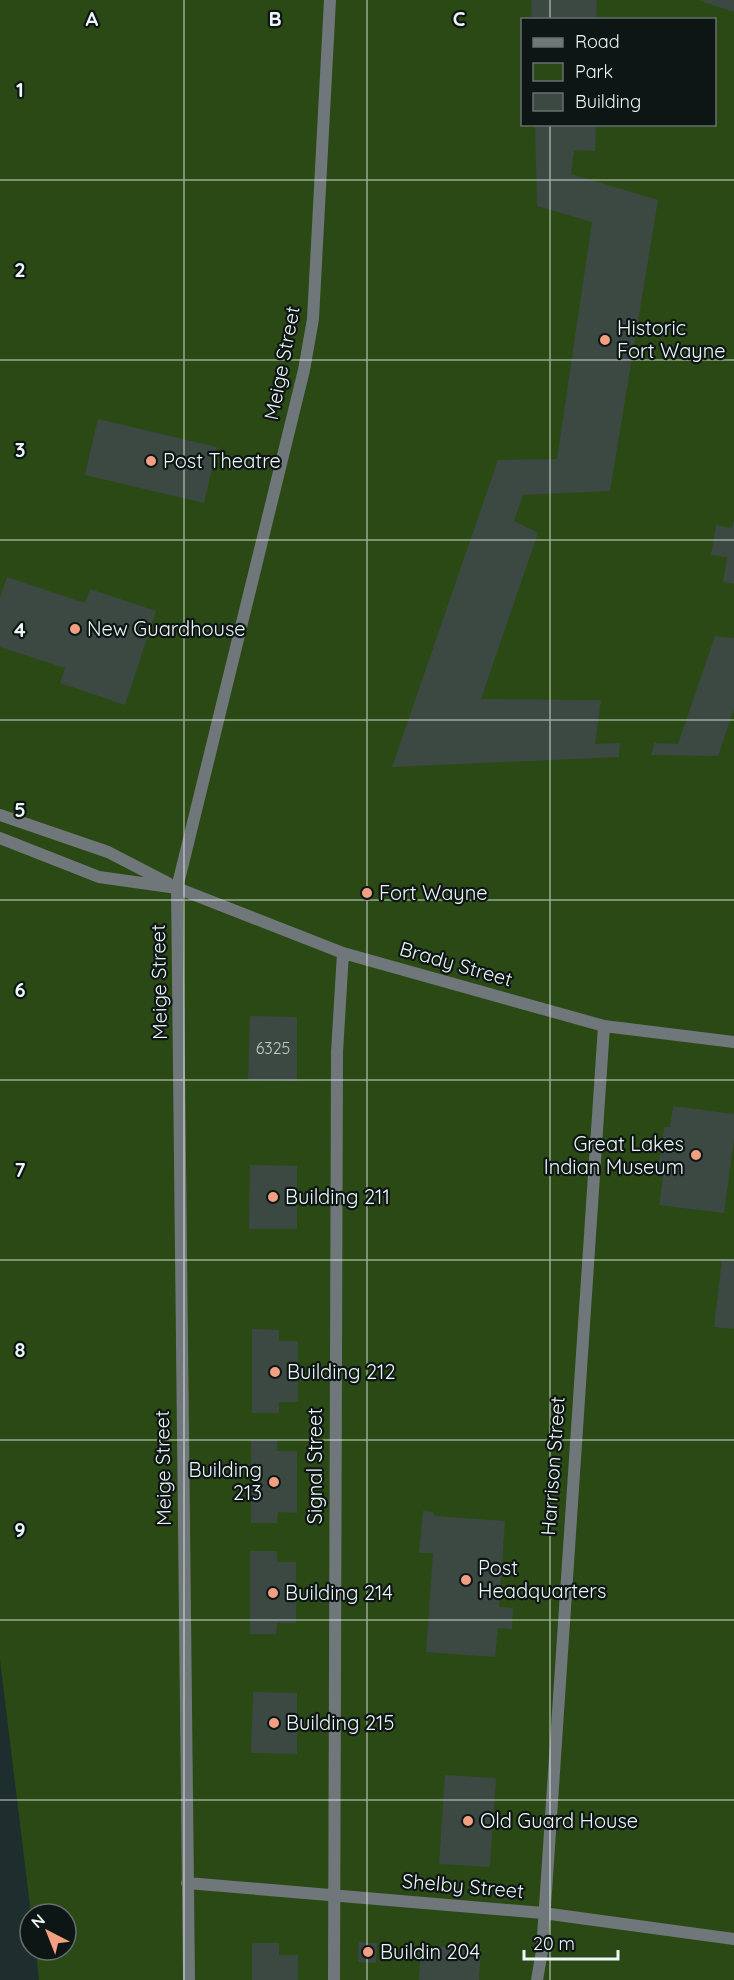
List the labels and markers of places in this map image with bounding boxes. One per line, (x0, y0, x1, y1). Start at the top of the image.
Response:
place label: Historic Fort Wayne (617, 315, 726, 363)
marker: Historic Fort Wayne (598, 333, 612, 347)
place label: Post Theatre (163, 448, 281, 473)
marker: Post Theatre (144, 454, 158, 468)
place label: New Guardhouse (87, 616, 246, 641)
marker: New Guardhouse (68, 622, 82, 636)
place label: Fort Wayne (379, 880, 488, 905)
marker: Fort Wayne (360, 886, 374, 900)
place label: Great Lakes Indian Museum (544, 1131, 684, 1179)
marker: Great Lakes Indian Museum (689, 1148, 703, 1162)
place label: Building 211 (285, 1184, 390, 1209)
marker: Building 211 (266, 1190, 280, 1204)
place label: Building 212 (287, 1359, 396, 1384)
marker: Building 212 (268, 1365, 282, 1379)
place label: Building 213 (188, 1457, 262, 1505)
marker: Building 213 (267, 1475, 281, 1489)
place label: Post Headquarters (478, 1555, 606, 1603)
marker: Post Headquarters (459, 1573, 473, 1587)
place label: Building 214 (285, 1580, 393, 1605)
marker: Building 214 (266, 1586, 280, 1600)
place label: Building 215 (286, 1710, 394, 1735)
marker: Building 215 (267, 1716, 281, 1730)
place label: Old Guard House (480, 1808, 638, 1833)
marker: Old Guard House (461, 1814, 475, 1828)
place label: Buildin 204 (380, 1939, 480, 1964)
marker: Buildin 204 (361, 1945, 375, 1959)

